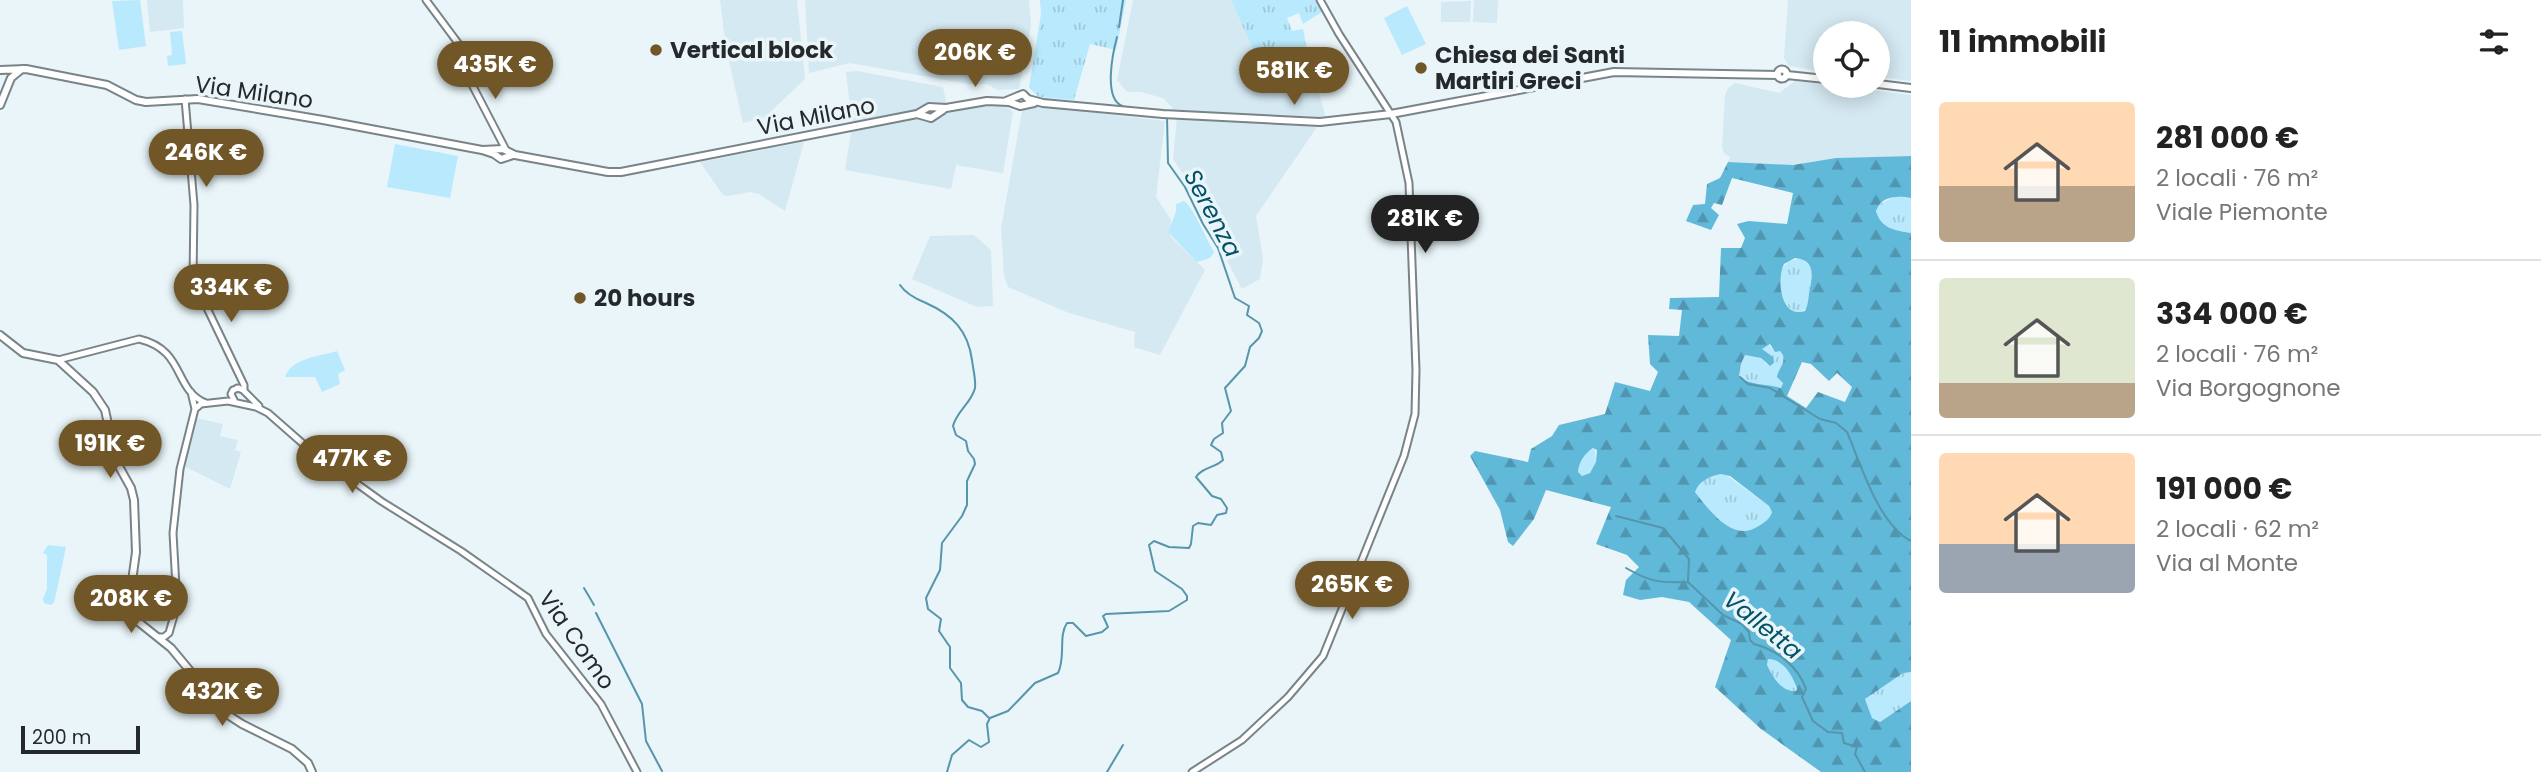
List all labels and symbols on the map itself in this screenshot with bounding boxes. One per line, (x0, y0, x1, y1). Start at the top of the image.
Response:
pin: 206K € (918, 29, 1032, 89)
place label: Vertical block (670, 34, 834, 66)
place label: Chiesa dei Santi Martiri Greci (1435, 39, 1625, 97)
pin: 435K € (438, 42, 552, 101)
marker: Vertical block (648, 42, 664, 58)
pin: 581K € (1237, 48, 1351, 107)
marker: Chiesa dei Santi Martiri Greci (1413, 60, 1429, 76)
street label: Via Milano (193, 68, 315, 116)
street label: Via Milano (755, 89, 877, 143)
pin: 246K € (149, 130, 263, 189)
water label: Serenza (1176, 163, 1250, 263)
pin: 281K € (1368, 196, 1482, 255)
pin: 334K € (174, 264, 288, 324)
place label: 20 hours (594, 282, 695, 314)
marker: 20 hours (572, 290, 588, 306)
pin: 191K € (53, 420, 167, 480)
pin: 477K € (295, 435, 409, 495)
pin: 265K € (1295, 562, 1409, 621)
pin: 208K € (74, 576, 188, 635)
water label: Valletta (1717, 583, 1809, 667)
street label: Via Como (531, 584, 623, 696)
pin: 432K € (165, 668, 279, 728)
scale bar (21, 723, 140, 755)

